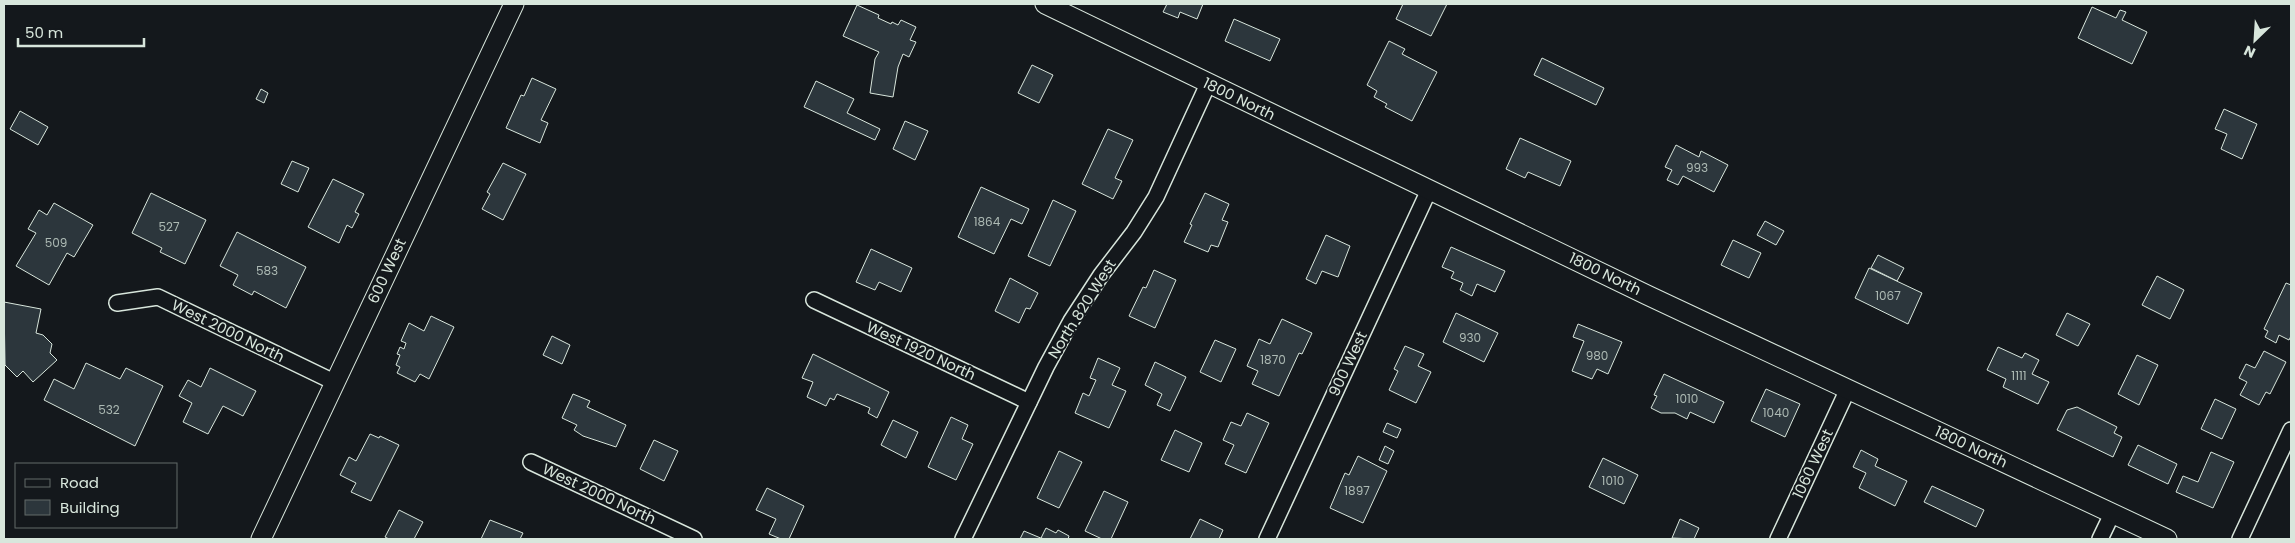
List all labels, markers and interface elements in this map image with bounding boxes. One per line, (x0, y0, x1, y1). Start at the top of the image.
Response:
scale bar (18, 15, 144, 47)
north arrow (2230, 15, 2280, 65)
text: 50 m (25, 22, 63, 43)
text: N (2241, 40, 2259, 63)
street label: 1800 North (1200, 72, 1279, 125)
house number: 993 (1686, 159, 1708, 176)
house number: 1864 (974, 213, 1001, 230)
house number: 527 (159, 218, 180, 235)
house number: 509 (45, 234, 67, 251)
street label: 600 West (362, 235, 411, 307)
street label: 1800 North (1566, 247, 1645, 300)
street label: North 820 West (1043, 255, 1121, 362)
house number: 583 (256, 262, 278, 279)
house number: 1067 (1875, 287, 1901, 304)
street label: West 2000 North (168, 294, 288, 367)
street label: West 1920 North (863, 316, 979, 385)
street label: 900 West (1323, 328, 1372, 400)
house number: 930 (1459, 329, 1481, 346)
house number: 980 (1586, 347, 1608, 364)
house number: 1870 (1260, 351, 1286, 368)
house number: 1111 (2011, 367, 2027, 384)
house number: 1010 (1676, 390, 1698, 407)
house number: 532 (98, 401, 120, 418)
house number: 1040 (1763, 404, 1789, 421)
street label: 1800 North (1931, 421, 2011, 473)
street label: 1060 West (1787, 426, 1838, 502)
street label: West 2000 North (539, 458, 659, 529)
legend (15, 463, 178, 528)
text: Road (60, 472, 99, 493)
house number: 1010 (1602, 472, 1624, 489)
house number: 1897 (1344, 482, 1370, 499)
text: Building (60, 497, 120, 518)

